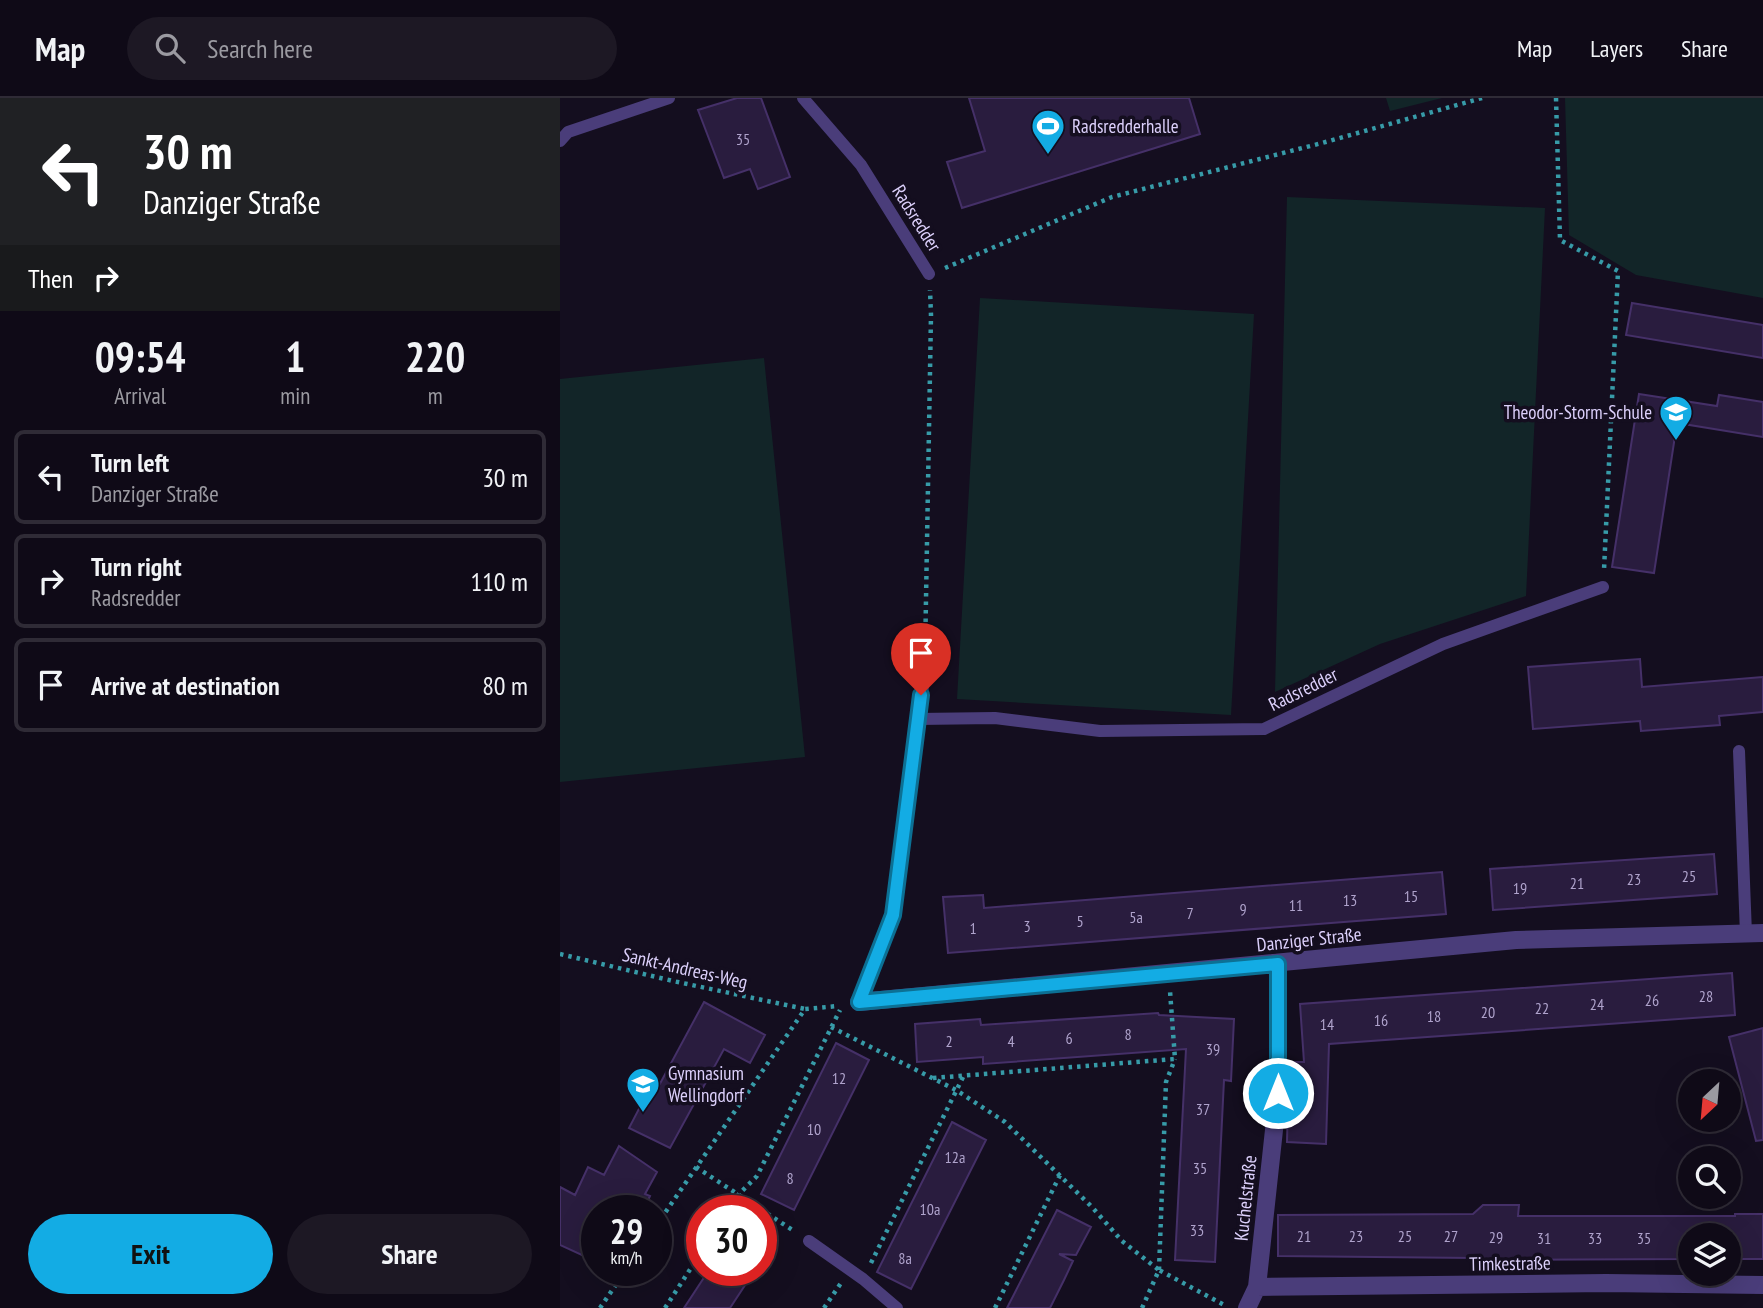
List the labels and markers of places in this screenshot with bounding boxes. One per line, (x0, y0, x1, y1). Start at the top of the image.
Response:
sports icon: Radsredderhalle (1029, 107, 1067, 156)
place label: Radsredderhalle (1072, 114, 1179, 138)
school or university icon: Theodor-Storm-Schule (1657, 393, 1695, 442)
place label: Theodor-Storm-Schule (1504, 400, 1652, 424)
pin (891, 623, 951, 695)
place label: Gymnasium Wellingdorf (668, 1061, 745, 1107)
school or university icon: Gymnasium Wellingdorf (624, 1065, 662, 1114)

